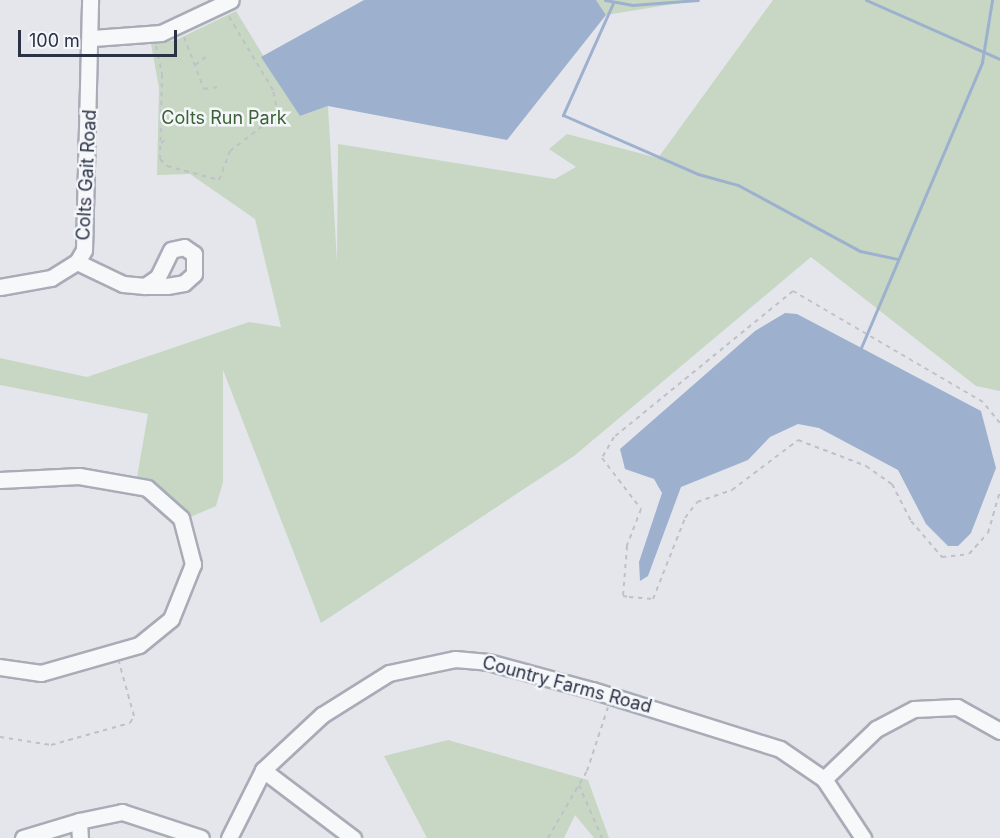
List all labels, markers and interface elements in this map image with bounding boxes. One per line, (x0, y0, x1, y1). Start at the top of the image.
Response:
scale bar (21, 18, 180, 56)
text: 100 m (29, 30, 80, 51)
park label: Colts Run Park (161, 107, 287, 129)
street label: Colts Gait Road (73, 109, 101, 241)
street label: Country Farms Road (480, 652, 654, 718)

